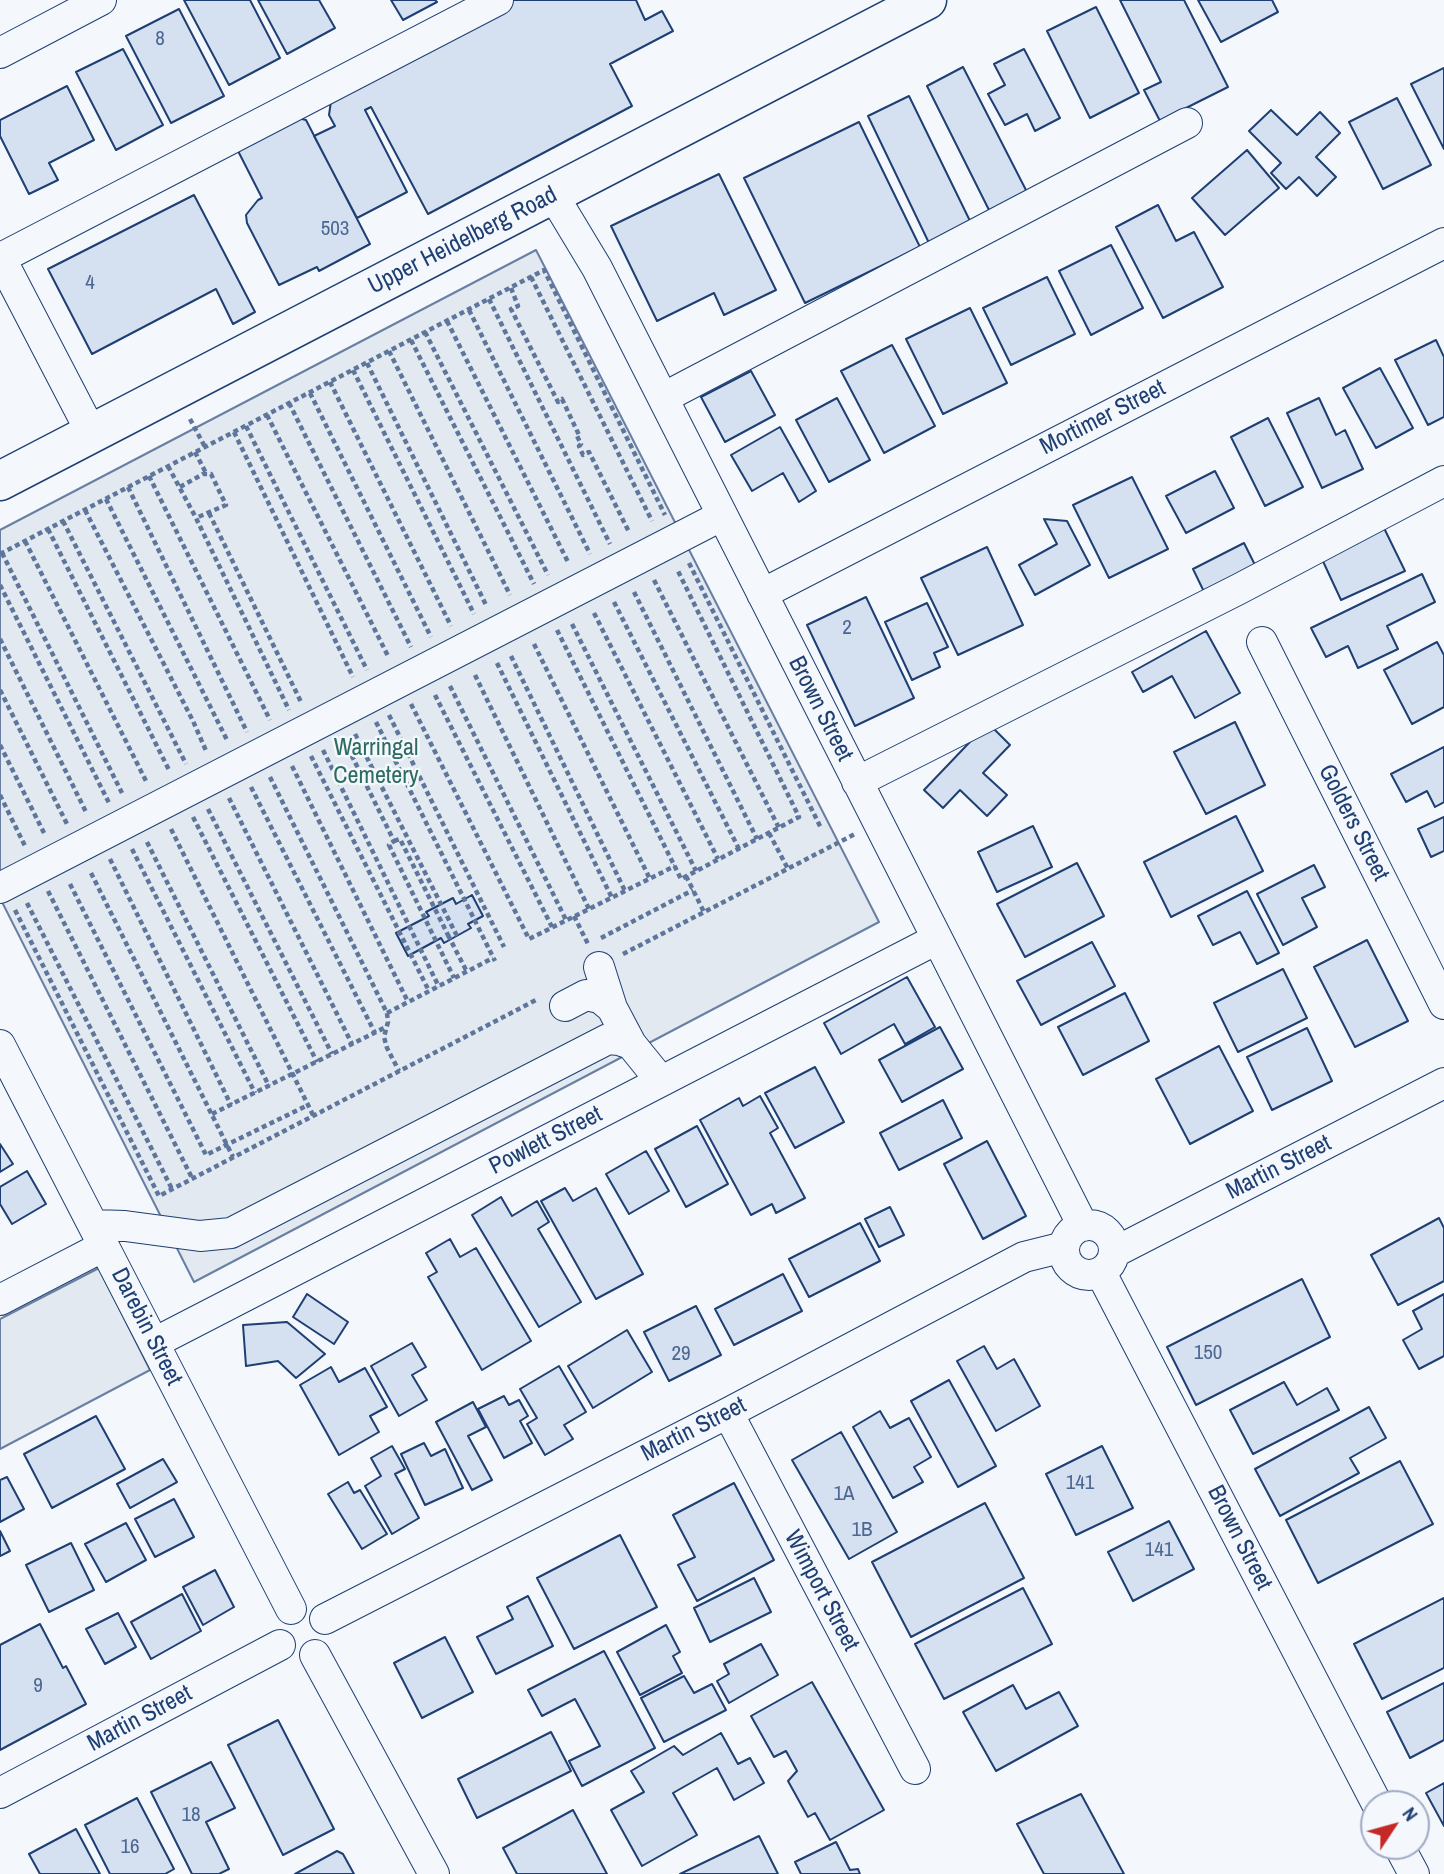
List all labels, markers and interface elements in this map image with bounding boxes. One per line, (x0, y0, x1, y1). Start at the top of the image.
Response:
house number: 8 (155, 26, 165, 52)
street label: Upper Heidelberg Road (364, 181, 562, 301)
house number: 503 (321, 216, 349, 242)
house number: 4 (85, 270, 95, 296)
street label: Mortimer Street (1036, 374, 1170, 462)
house number: 2 (842, 615, 852, 641)
street label: Brown Street (781, 652, 859, 766)
park label: Warringal Cemetery (333, 735, 419, 791)
street label: Golders Street (1311, 760, 1395, 886)
street label: Powlett Street (485, 1100, 607, 1182)
street label: Martin Street (1222, 1129, 1336, 1207)
street label: Darebin Street (104, 1263, 188, 1391)
house number: 150 (1194, 1340, 1222, 1366)
house number: 29 (671, 1341, 691, 1367)
street label: Martin Street (637, 1391, 751, 1469)
house number: 141 (1066, 1470, 1094, 1496)
house number: 1A (833, 1481, 855, 1507)
street label: Brown Street (1200, 1481, 1278, 1595)
house number: 1B (851, 1517, 873, 1543)
street label: Wimport Street (777, 1526, 865, 1656)
house number: 141 (1145, 1537, 1173, 1563)
house number: 9 (33, 1673, 43, 1699)
street label: Martin Street (83, 1680, 197, 1758)
north arrow (1360, 1790, 1430, 1860)
house number: 18 (181, 1802, 201, 1828)
text: N (1397, 1802, 1424, 1826)
house number: 16 (120, 1834, 140, 1860)

